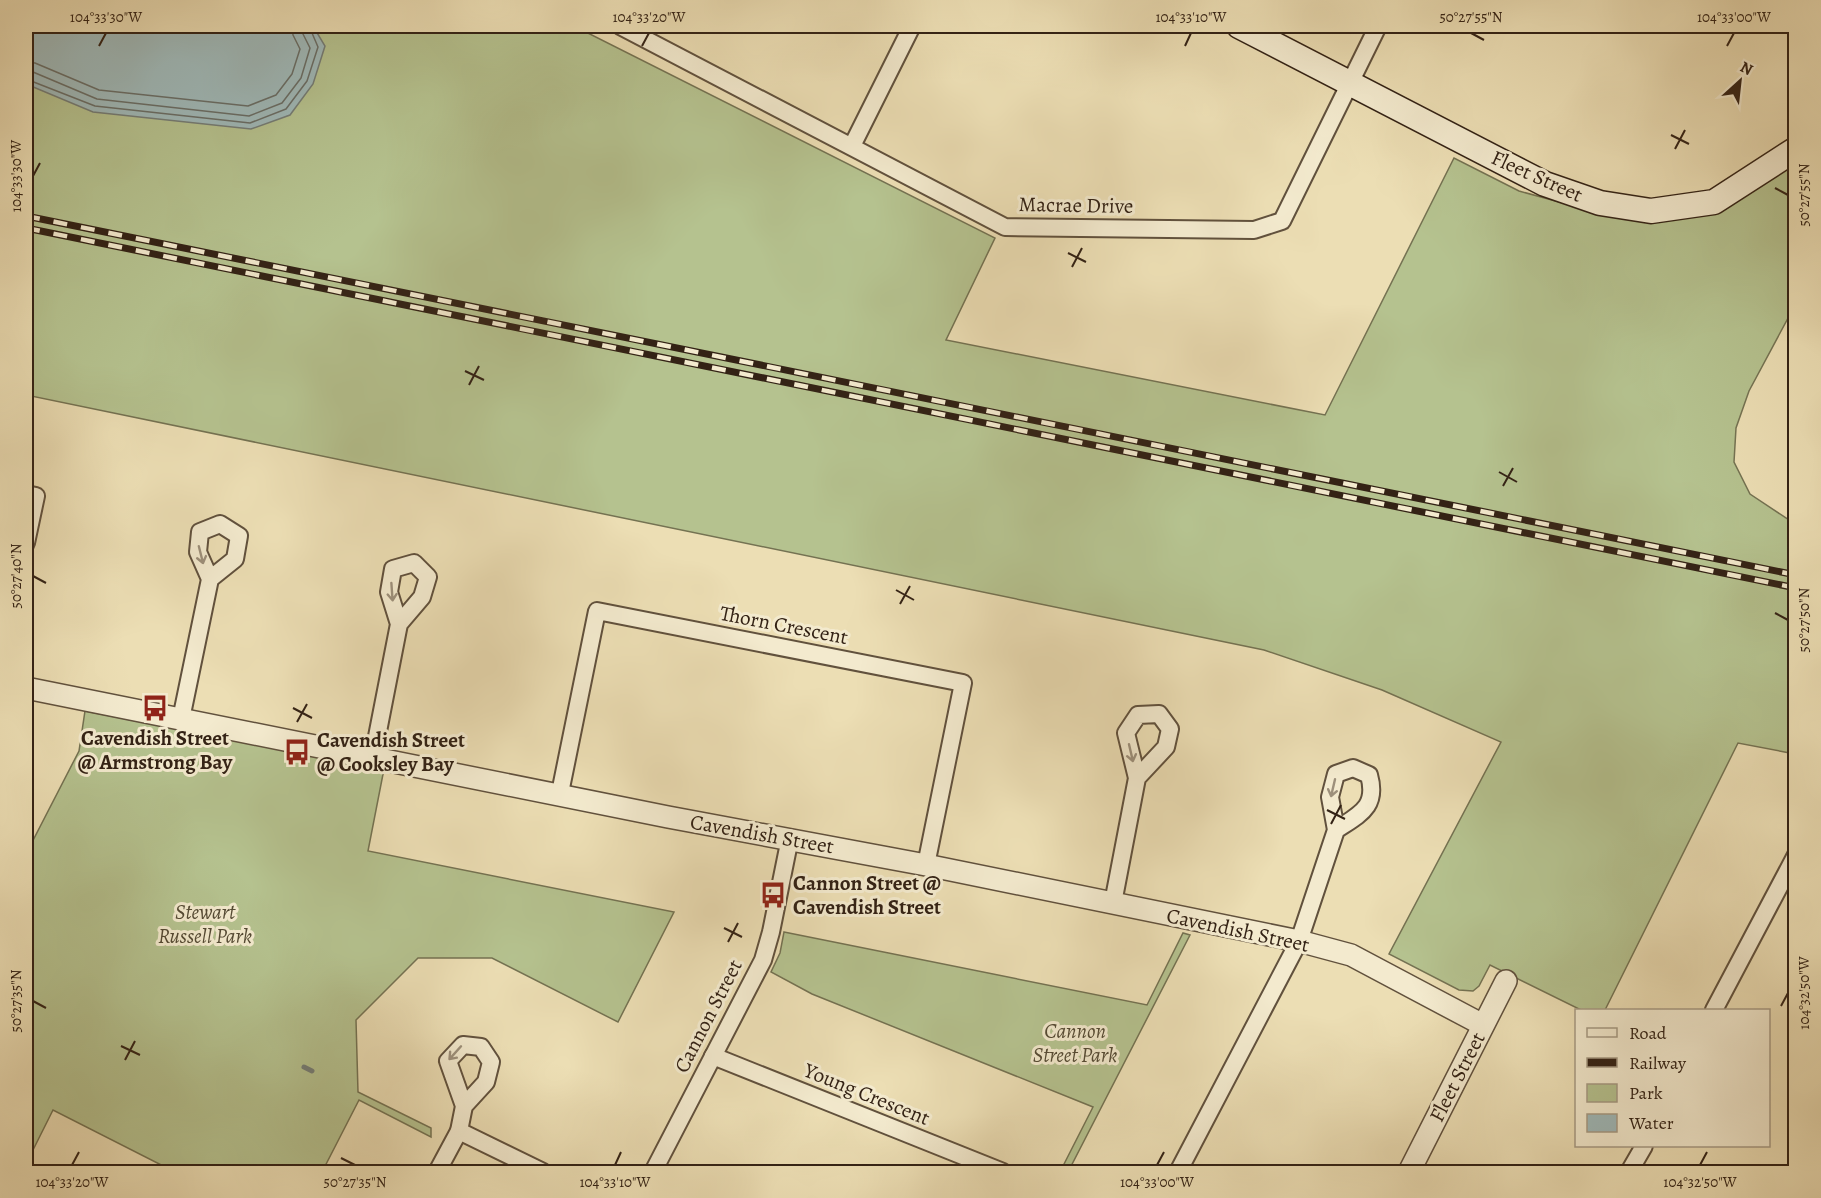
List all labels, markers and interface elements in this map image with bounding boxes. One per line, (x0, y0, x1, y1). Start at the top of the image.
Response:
text: 104°33'30"W (70, 7, 142, 27)
text: 104°33'20"W (612, 7, 686, 27)
text: 104°33'10"W (1155, 7, 1227, 27)
text: 50°27'55"N (1439, 7, 1503, 27)
text: 104°33'00"W (1697, 7, 1771, 27)
north arrow (1710, 51, 1770, 111)
text: N (1736, 56, 1757, 81)
text: 104°33'30"W (6, 140, 26, 212)
street label: Fleet Street (1487, 143, 1587, 209)
text: 50°27'55"N (1794, 163, 1814, 227)
street label: Macrae Drive (1018, 190, 1134, 220)
text: 50°27'40"N (6, 543, 26, 609)
one-way arrow (196, 545, 208, 564)
one-way arrow (386, 582, 397, 601)
text: 50°27'50"N (1794, 587, 1814, 652)
street label: Thorn Crescent (718, 599, 850, 651)
bus stop icon: Cavendish Street @ Armstrong Bay (140, 693, 170, 723)
place label: Cavendish Street @ Armstrong Bay (78, 724, 233, 776)
place label: Cavendish Street @ Cooksley Bay (317, 726, 465, 778)
bus stop icon: Cavendish Street @ Cooksley Bay (282, 737, 312, 767)
one-way arrow (1126, 743, 1137, 762)
one-way arrow (1326, 778, 1338, 797)
street label: Cavendish Street (688, 808, 836, 860)
place label: Cannon Street @ Cavendish Street (793, 869, 941, 921)
bus stop icon: Cannon Street @ Cavendish Street (758, 880, 788, 910)
park label: Stewart Russell Park (158, 898, 252, 950)
street label: Cavendish Street (1164, 901, 1312, 959)
street label: Cannon Street (667, 954, 749, 1077)
text: 104°32'50"W (1794, 956, 1814, 1030)
text: 50°27'35"N (6, 969, 26, 1033)
legend (1575, 1009, 1770, 1147)
park label: Cannon Street Park (1033, 1017, 1117, 1069)
text: Road (1629, 1021, 1667, 1045)
street label: Fleet Street (1422, 1027, 1492, 1127)
one-way arrow (448, 1046, 462, 1061)
text: Railway (1629, 1051, 1687, 1075)
street label: Young Crescent (799, 1056, 934, 1132)
text: Park (1629, 1081, 1663, 1105)
text: Water (1628, 1111, 1674, 1135)
text: 104°33'20"W (35, 1172, 109, 1192)
text: 50°27'35"N (324, 1172, 387, 1192)
text: 104°33'10"W (579, 1172, 651, 1192)
text: 104°33'00"W (1120, 1172, 1194, 1192)
text: 104°32'50"W (1663, 1172, 1737, 1192)

